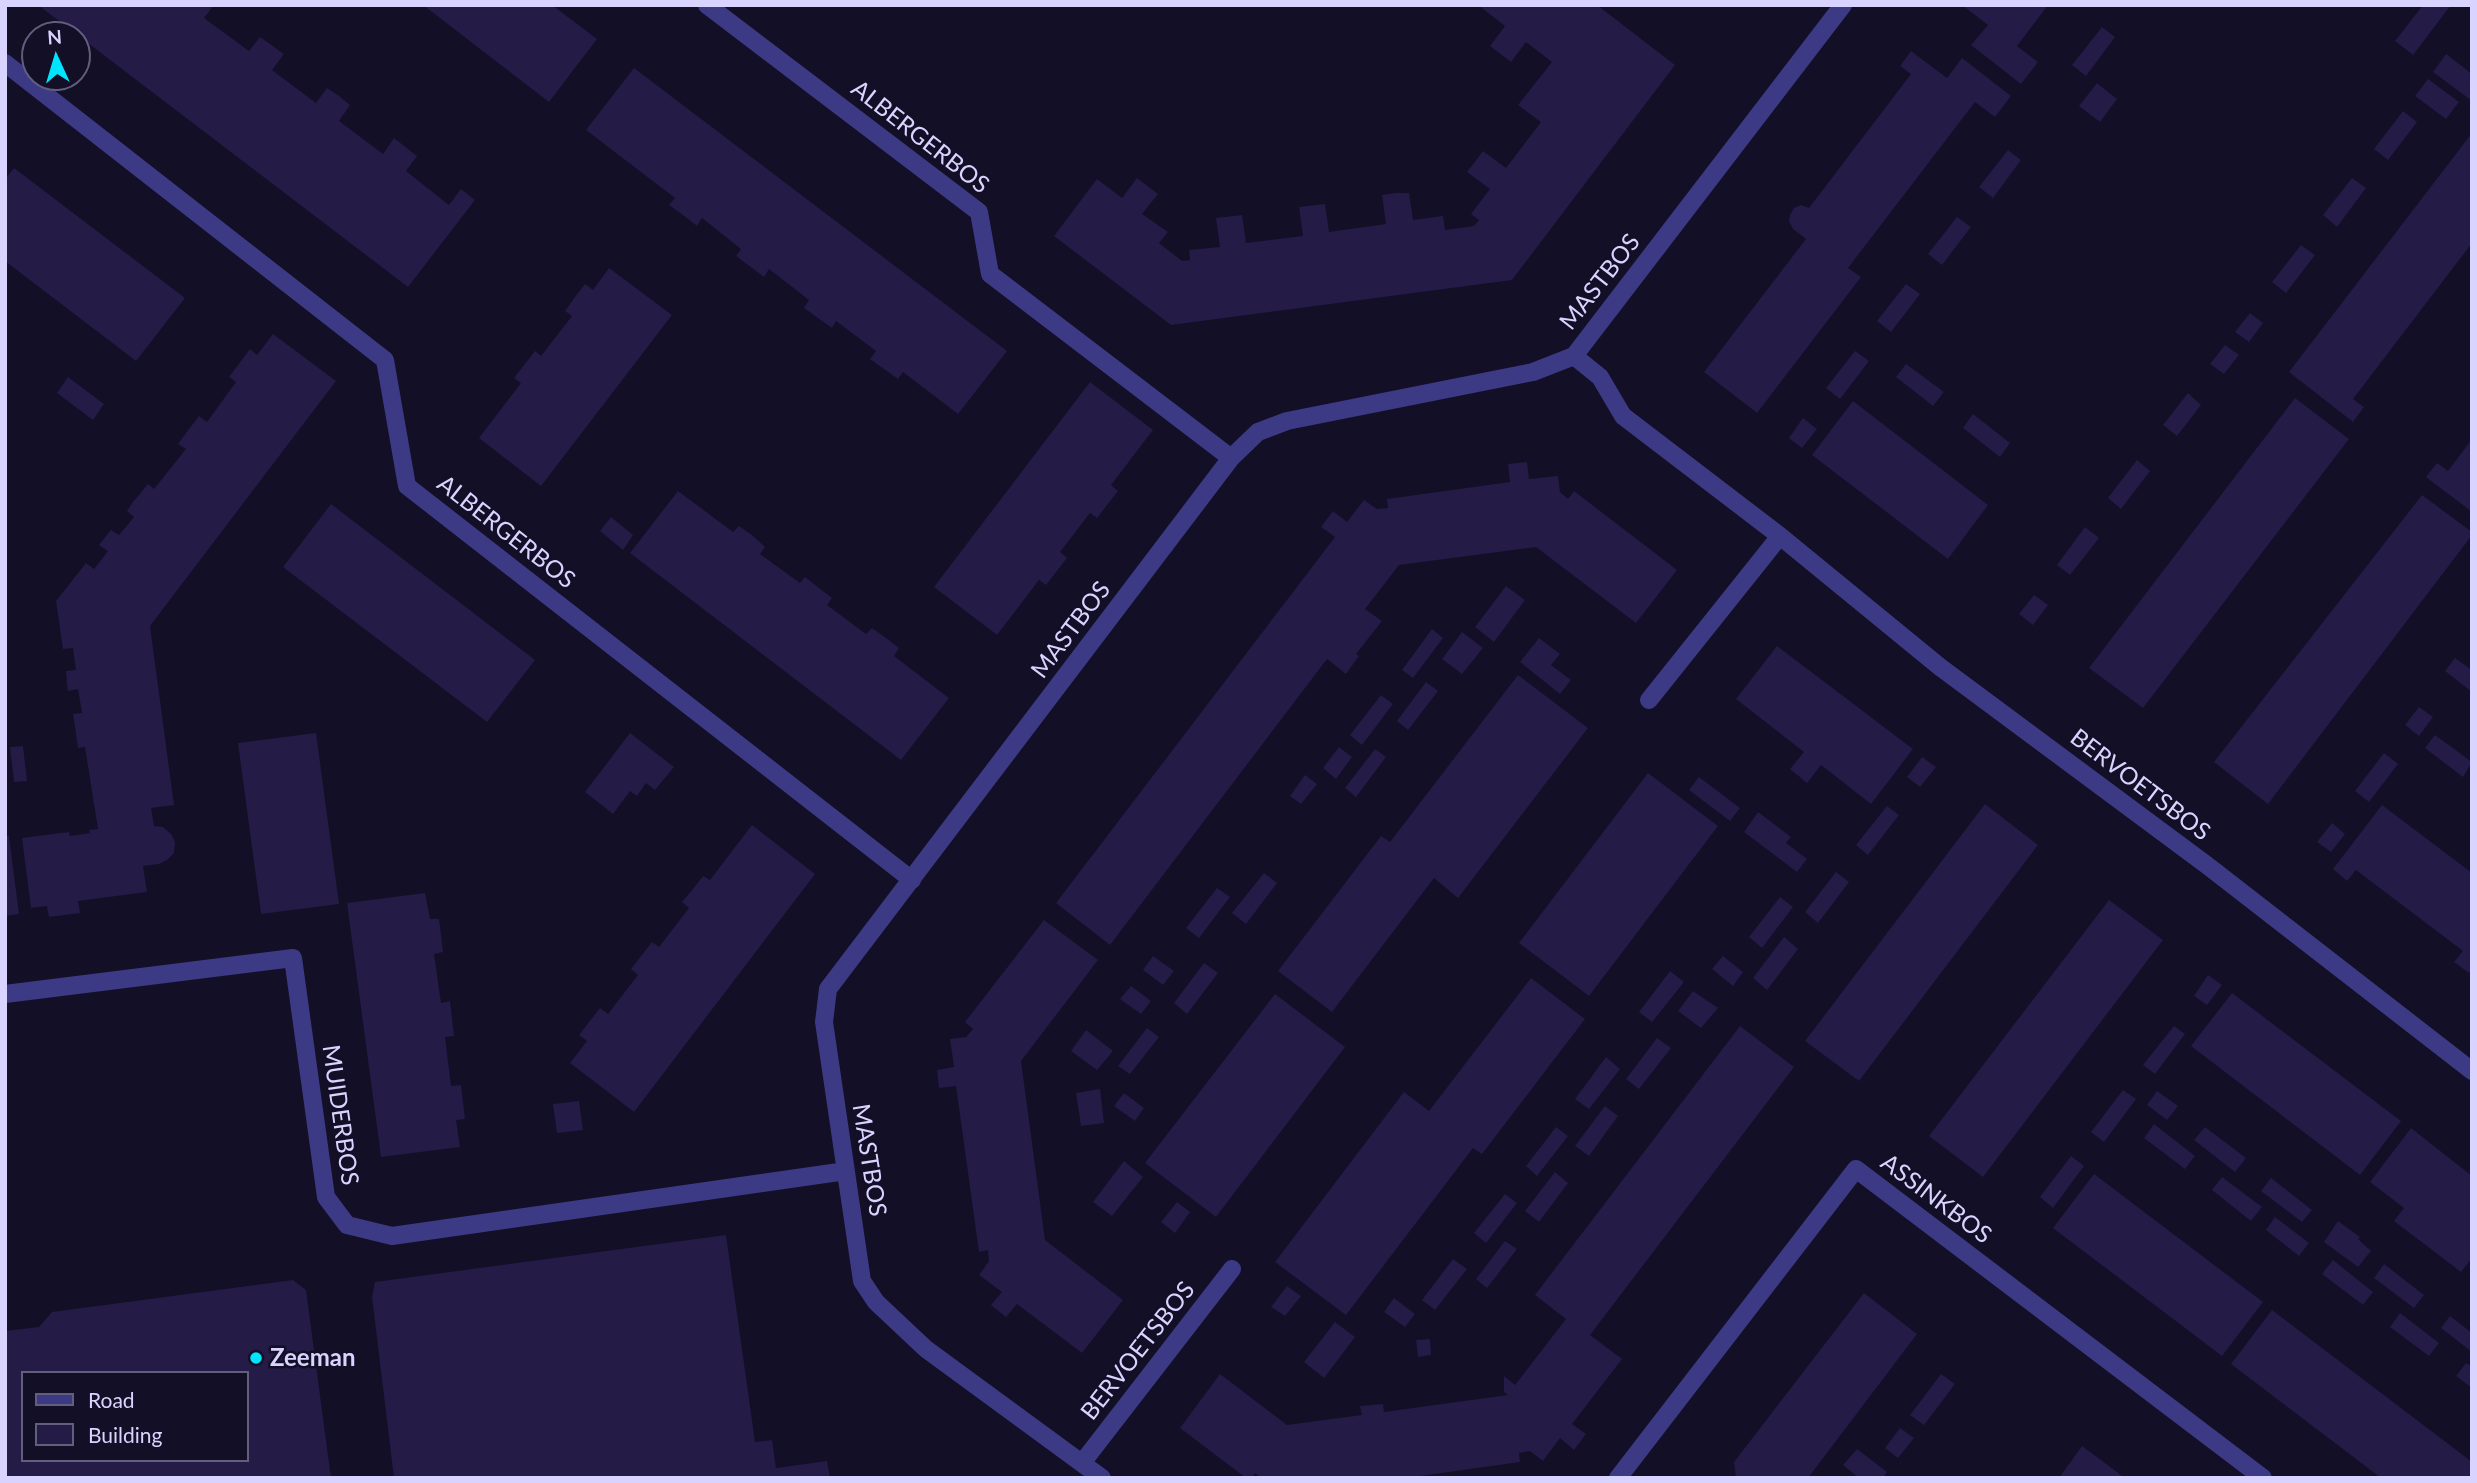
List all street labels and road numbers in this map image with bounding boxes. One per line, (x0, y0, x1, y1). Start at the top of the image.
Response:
street label: ALBERGERBOS (845, 74, 995, 200)
street label: MASTBOS (1554, 228, 1646, 336)
street label: ALBERGERBOS (431, 469, 581, 595)
street label: MASTBOS (1025, 576, 1117, 684)
street label: BERVOETSBOS (2064, 723, 2216, 847)
street label: MUIDERBOS (316, 1043, 364, 1187)
street label: MASTBOS (846, 1102, 892, 1218)
street label: ASSINKBOS (1875, 1148, 1997, 1250)
street label: BERVOETSBOS (1075, 1276, 1201, 1426)

